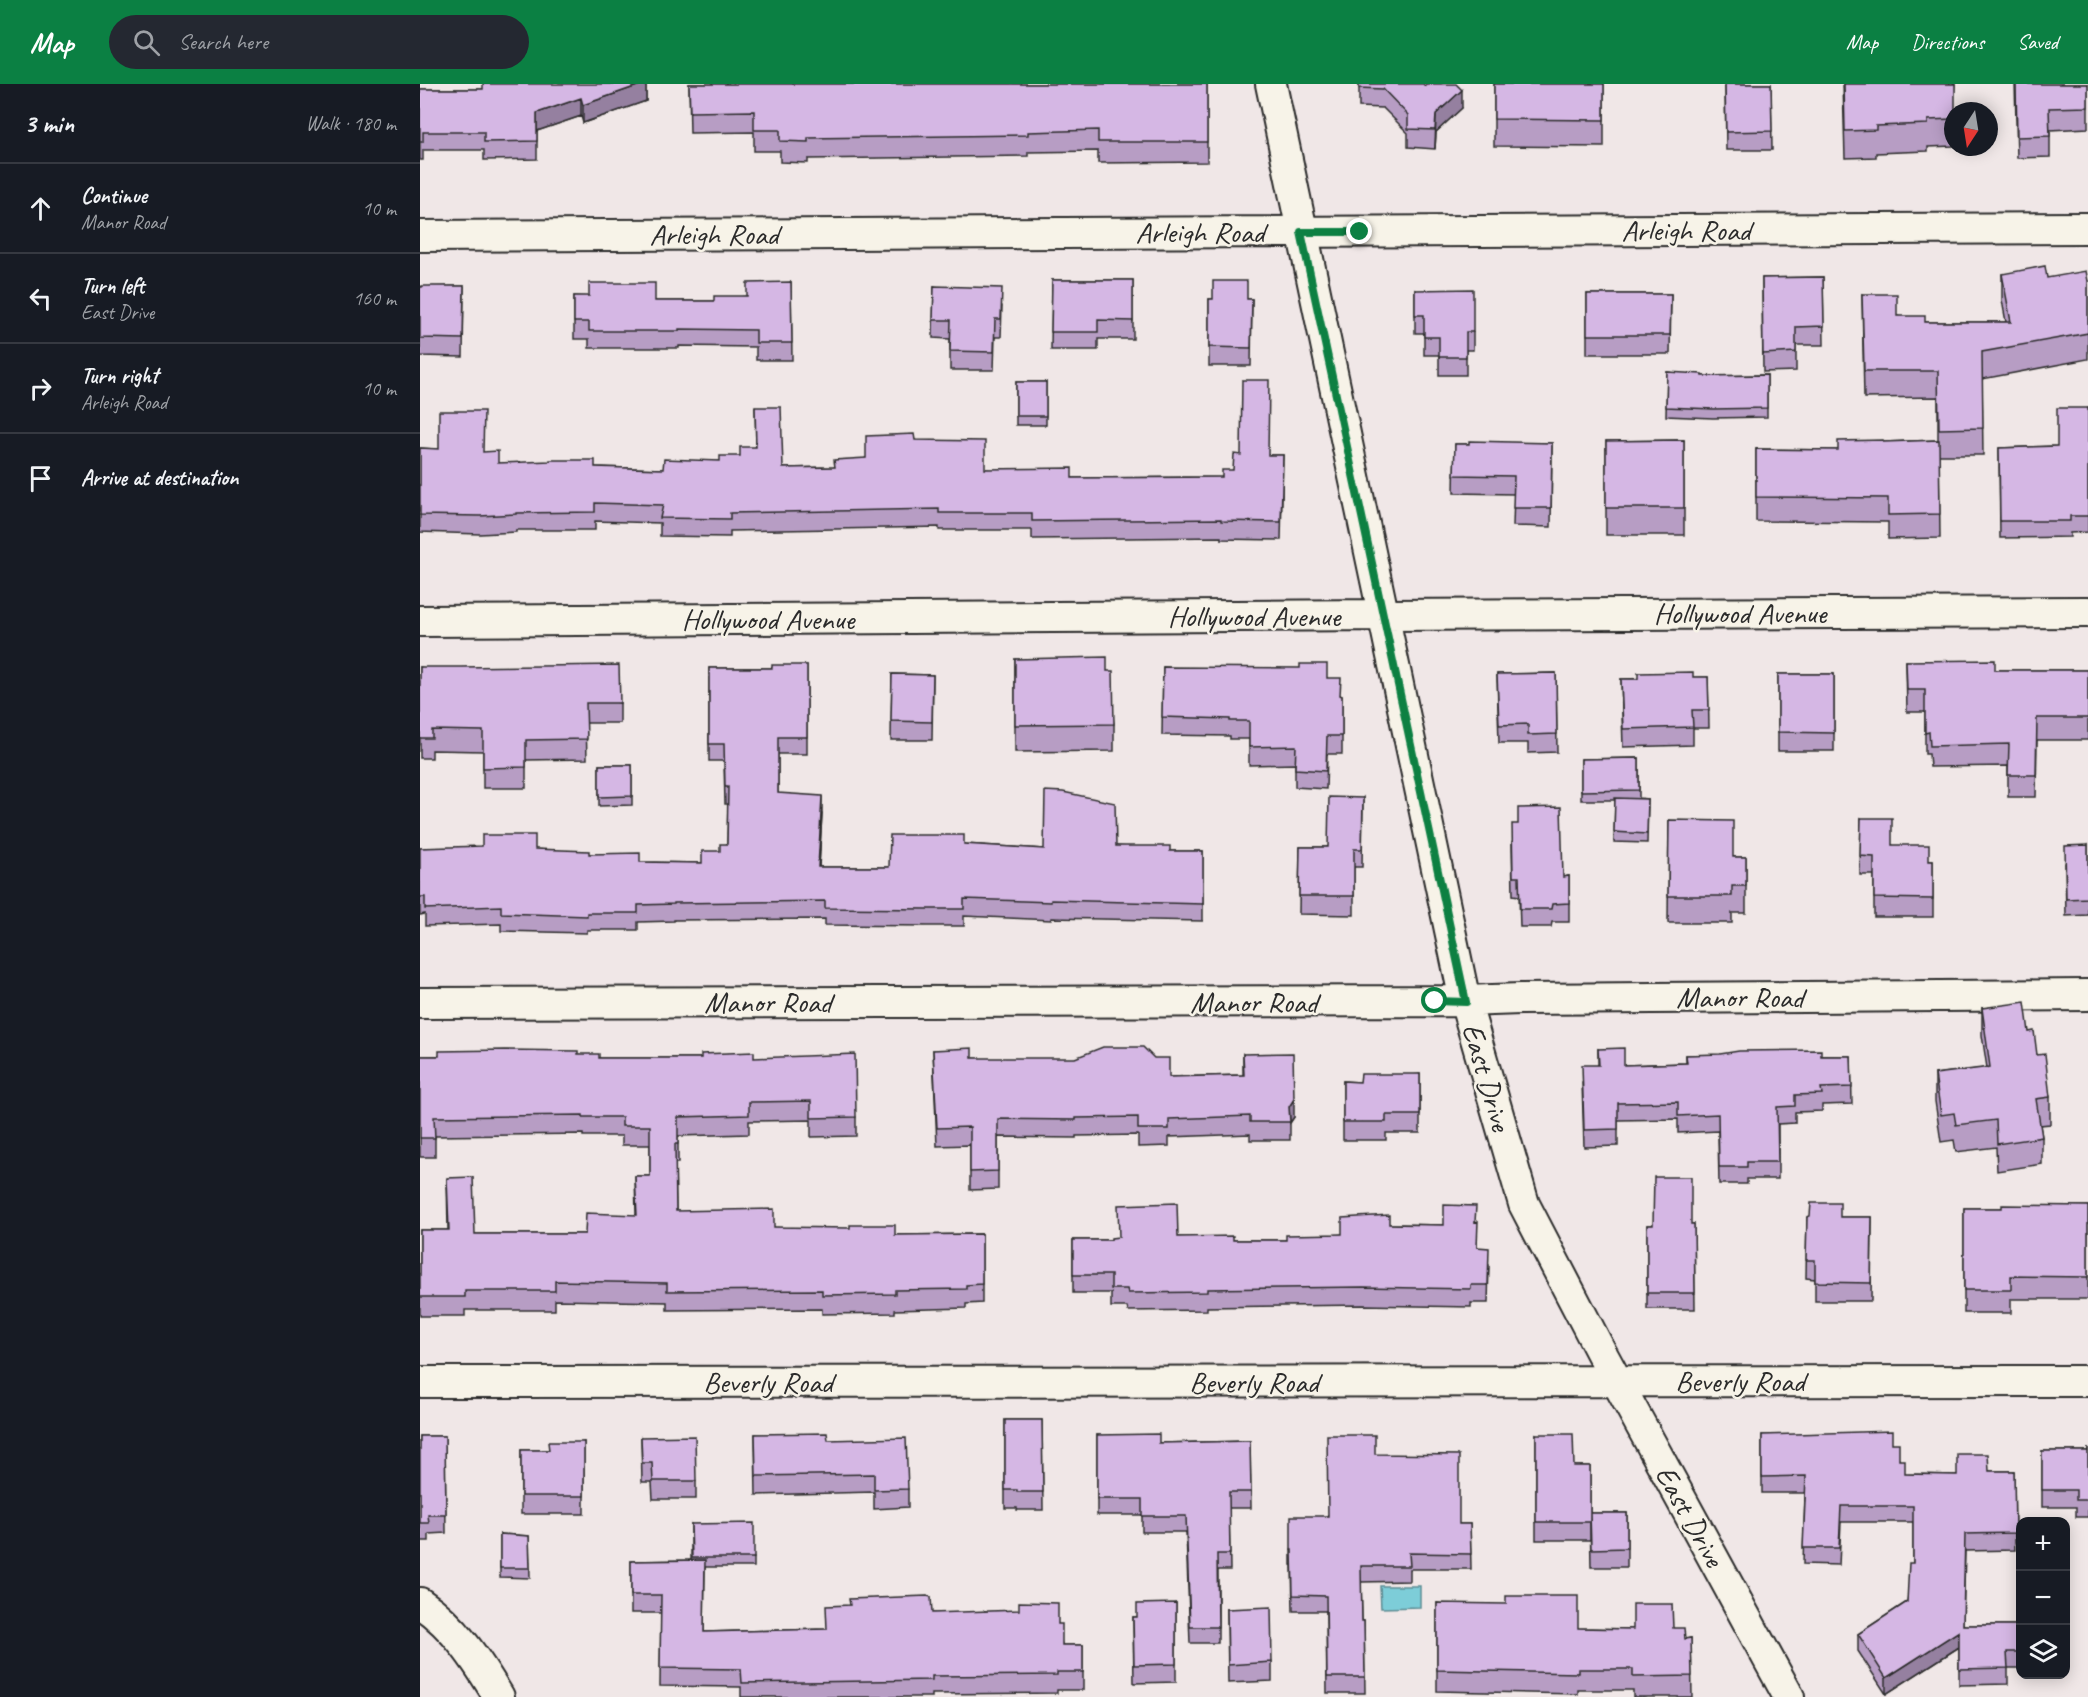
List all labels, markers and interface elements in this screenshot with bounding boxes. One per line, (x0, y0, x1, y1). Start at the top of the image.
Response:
search box (109, 15, 529, 69)
text: Map (30, 25, 73, 60)
icon: search (130, 26, 163, 59)
text: Search here (178, 28, 268, 56)
text: Map (1846, 29, 1878, 55)
text: Directions (1911, 29, 1984, 55)
text: Saved (2017, 29, 2058, 55)
north arrow (1944, 102, 1998, 156)
text: 3 min (24, 107, 74, 140)
text: Walk · 180 m (306, 111, 396, 136)
text: Continue (81, 182, 147, 210)
icon: ahead (24, 192, 57, 225)
text: 10 m (362, 196, 396, 221)
text: Manor Road (81, 210, 166, 235)
street label: Arleigh Road (1621, 211, 1755, 249)
street label: Arleigh Road (1135, 213, 1269, 251)
street label: Arleigh Road (649, 215, 783, 253)
route end (1346, 218, 1372, 244)
text: Turn left (81, 272, 145, 300)
icon: left (24, 282, 57, 315)
text: 160 m (353, 286, 396, 311)
text: East Drive (81, 300, 154, 325)
text: Turn right (81, 362, 158, 390)
icon: right (24, 372, 57, 405)
text: 10 m (362, 376, 396, 401)
text: Arleigh Road (81, 390, 167, 415)
icon: arrive (24, 462, 57, 495)
text: Arrive at destination (81, 464, 238, 492)
street label: Hollywood Avenue (1654, 594, 1829, 632)
street label: Hollywood Avenue (1168, 597, 1343, 635)
street label: Hollywood Avenue (682, 600, 857, 638)
street label: Manor Road (1676, 978, 1808, 1016)
street label: Manor Road (704, 983, 836, 1021)
street label: Manor Road (1190, 983, 1322, 1021)
route start (1421, 987, 1447, 1013)
street label: East Drive (1454, 1019, 1521, 1137)
street label: Beverly Road (1675, 1362, 1809, 1400)
street label: Beverly Road (703, 1363, 837, 1401)
street label: Beverly Road (1189, 1363, 1323, 1401)
street label: East Drive (1647, 1459, 1734, 1575)
map controls (2016, 1517, 2070, 1679)
button: + (2016, 1517, 2070, 1571)
button: − (2016, 1571, 2070, 1625)
button: layers (2016, 1625, 2070, 1679)

